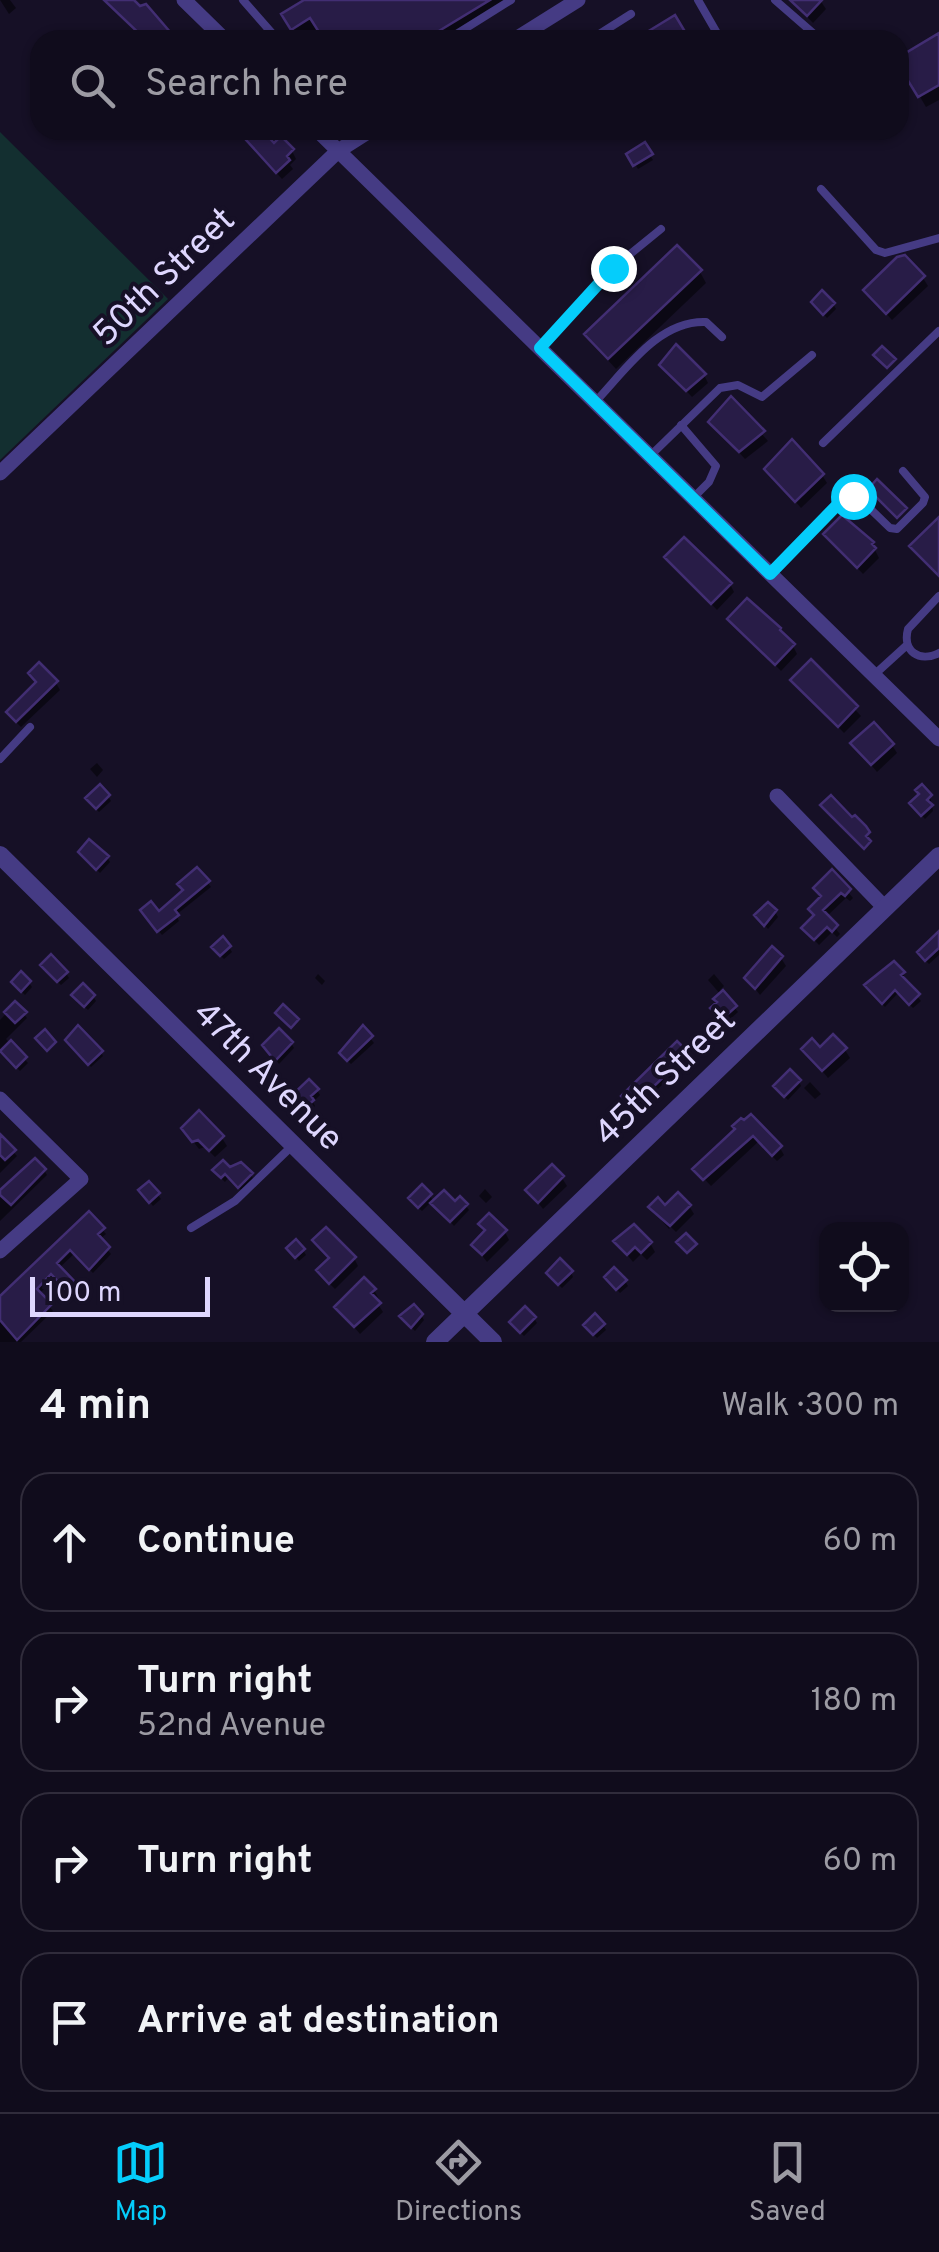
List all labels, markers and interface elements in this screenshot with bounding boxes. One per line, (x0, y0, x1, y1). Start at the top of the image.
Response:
search box (30, 30, 909, 140)
icon: search (65, 58, 120, 113)
text: Search here (145, 61, 348, 110)
street label: 50th Street (85, 199, 245, 357)
route end (591, 246, 637, 292)
route start (831, 474, 877, 520)
street label: 47th Avenue (182, 993, 351, 1162)
street label: 45th Street (586, 1000, 746, 1157)
map controls (819, 1222, 909, 1312)
button: locate (819, 1222, 909, 1312)
scale bar (30, 1272, 210, 1316)
text: 100 m (45, 1276, 121, 1312)
text: 4 min (40, 1381, 151, 1434)
text: Walk · 300 m (721, 1387, 899, 1427)
icon: ahead (42, 1515, 97, 1570)
text: Continue (137, 1518, 295, 1567)
text: 60 m (823, 1522, 897, 1562)
text: Turn right (137, 1658, 312, 1707)
icon: right (42, 1675, 97, 1730)
text: 180 m (811, 1682, 897, 1722)
text: 52nd Avenue (137, 1707, 326, 1747)
icon: right (42, 1835, 97, 1890)
text: Turn right (137, 1838, 312, 1887)
text: 60 m (823, 1842, 897, 1882)
icon: arrive (42, 1995, 97, 2050)
text: Arrive at destination (137, 1998, 500, 2047)
tab: Map (113, 2135, 168, 2231)
tab: Directions (395, 2135, 522, 2231)
tab: Saved (749, 2135, 826, 2231)

